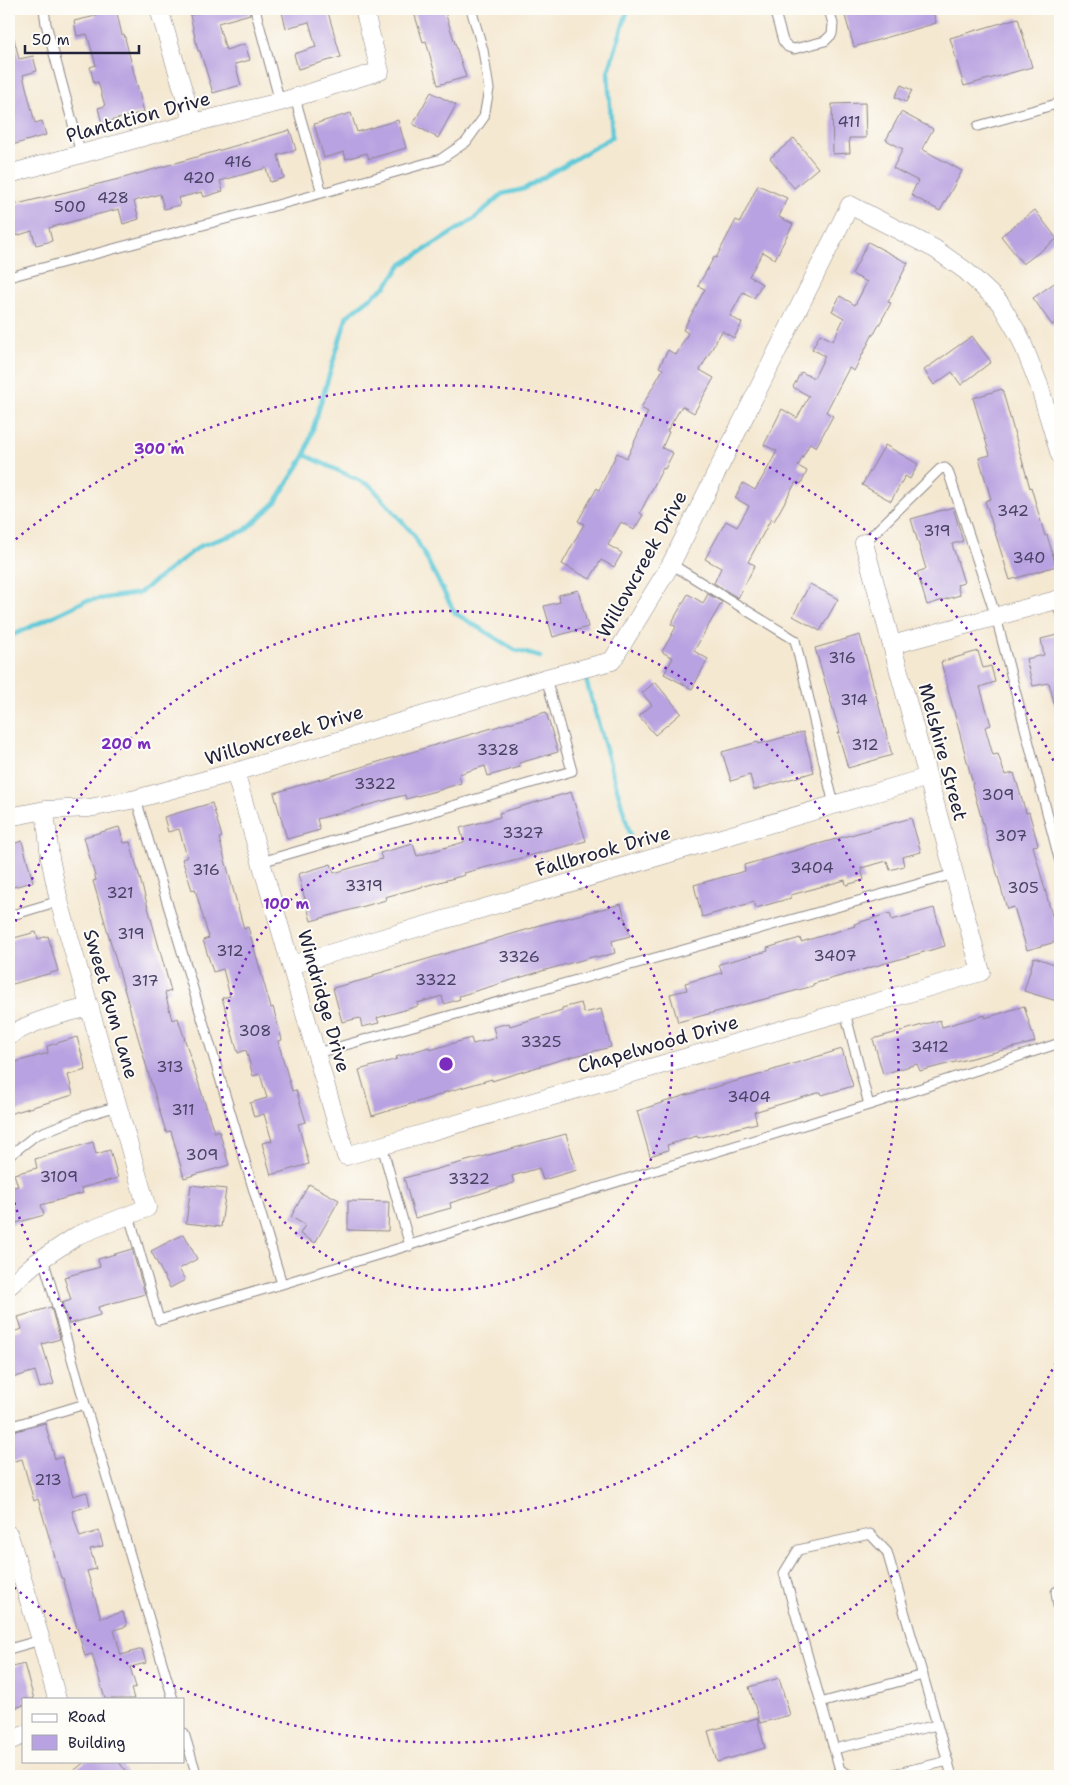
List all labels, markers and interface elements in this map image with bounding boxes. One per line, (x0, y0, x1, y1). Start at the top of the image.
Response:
scale bar (25, 22, 139, 54)
text: 50 m (32, 30, 70, 50)
street label: Plantation Drive (63, 86, 213, 148)
house number: 411 (837, 111, 861, 132)
house number: 416 (224, 151, 252, 172)
house number: 420 (183, 167, 215, 188)
house number: 428 (97, 187, 129, 208)
house number: 500 (54, 196, 86, 217)
text: 300 m (134, 439, 184, 459)
street label: Willowcreek Drive (591, 486, 693, 642)
house number: 342 (997, 500, 1029, 521)
house number: 319 (923, 520, 951, 541)
house number: 340 (1013, 547, 1045, 568)
house number: 316 (828, 647, 856, 668)
street label: Melshire Street (913, 681, 973, 823)
house number: 314 (840, 689, 868, 710)
street label: Willowcreek Drive (202, 699, 366, 771)
text: 200 m (101, 734, 151, 754)
house number: 312 (851, 734, 879, 755)
house number: 3328 (477, 739, 519, 760)
house number: 3322 (354, 773, 396, 794)
house number: 309 (982, 784, 1014, 805)
street label: Fallbrook Drive (533, 820, 673, 882)
house number: 3327 (502, 822, 544, 843)
house number: 307 (995, 825, 1027, 846)
house number: 3404 (790, 857, 834, 878)
house number: 316 (192, 859, 220, 880)
house number: 3319 (345, 875, 383, 896)
house number: 305 (1007, 877, 1039, 898)
house number: 321 (106, 882, 134, 903)
text: 100 m (263, 894, 309, 914)
house number: 319 (117, 923, 145, 944)
street label: Sweet Gum Lane (78, 926, 144, 1082)
street label: Windridge Drive (292, 927, 356, 1075)
house number: 312 (216, 940, 244, 961)
house number: 3407 (813, 945, 857, 966)
house number: 3326 (498, 946, 540, 967)
house number: 3322 (415, 969, 457, 990)
house number: 317 (131, 970, 159, 991)
street label: Chapelwood Drive (575, 1009, 741, 1079)
house number: 308 (238, 1020, 272, 1041)
house number: 3325 (520, 1031, 562, 1052)
house number: 3412 (911, 1036, 949, 1057)
centre of rings (437, 1055, 455, 1073)
house number: 313 (156, 1056, 184, 1077)
house number: 3404 (727, 1086, 771, 1107)
house number: 311 (171, 1099, 195, 1120)
house number: 309 (186, 1144, 218, 1165)
house number: 3109 (40, 1166, 78, 1187)
house number: 3322 (448, 1168, 490, 1189)
house number: 213 (34, 1469, 62, 1490)
legend (22, 1698, 185, 1762)
text: Road (68, 1707, 106, 1727)
text: Building (68, 1733, 125, 1753)

